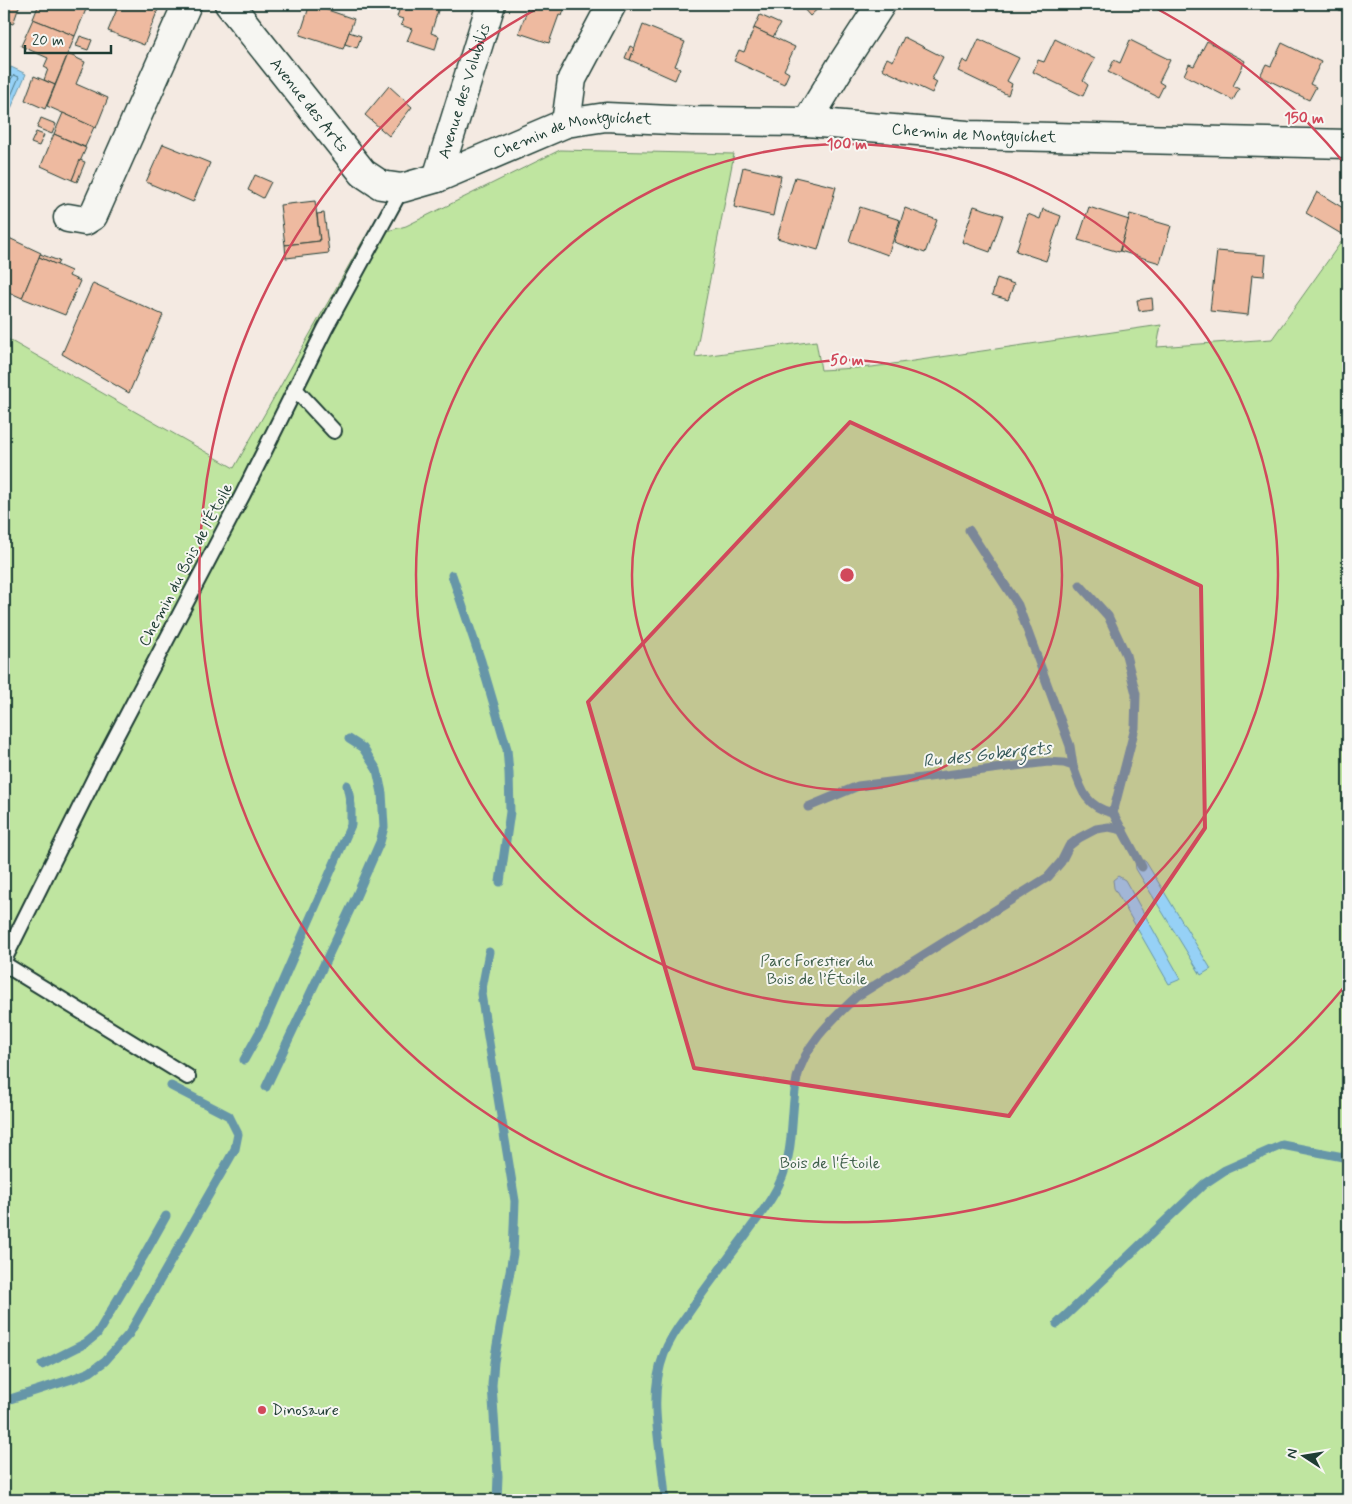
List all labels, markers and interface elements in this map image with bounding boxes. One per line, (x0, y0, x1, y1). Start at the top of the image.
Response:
street label: Avenue des Volubilis (433, 21, 495, 161)
scale bar (25, 22, 111, 54)
text: 20 m (32, 31, 64, 51)
street label: Avenue des Arts (265, 54, 353, 157)
street label: Chemin de Montguichet (490, 106, 653, 163)
text: 150 m (1284, 109, 1324, 129)
street label: Chemin de Montguichet (891, 118, 1057, 148)
text: 100 m (827, 135, 867, 155)
text: 50 m (830, 351, 864, 371)
street label: Chemin du Bois de l'Étoile (134, 479, 238, 650)
centre of rings (838, 566, 856, 584)
water label: Ru des Gobergets (922, 736, 1055, 776)
park label: Parc Forestier du Bois de l’Étoile (760, 951, 874, 990)
park label: Bois de l'Étoile (780, 1153, 881, 1174)
place label: Dinosaure (272, 1400, 339, 1421)
marker: Dinosaure (256, 1404, 268, 1416)
north arrow (1280, 1432, 1330, 1482)
text: N (1282, 1447, 1302, 1460)

